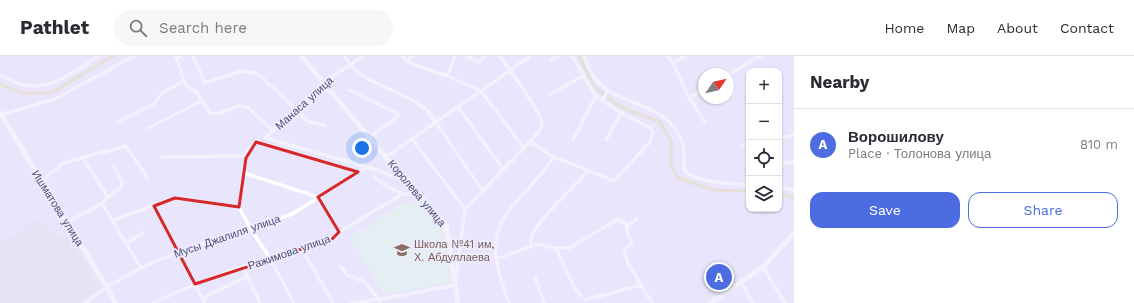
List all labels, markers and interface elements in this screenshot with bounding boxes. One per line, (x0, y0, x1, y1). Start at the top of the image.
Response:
search box (113, 10, 393, 46)
text: Pathlet (20, 16, 89, 39)
icon: search (127, 17, 149, 39)
text: Search here (159, 19, 247, 37)
text: Home (884, 20, 924, 36)
text: Map (946, 20, 975, 36)
text: About (997, 20, 1038, 36)
text: Contact (1060, 20, 1114, 36)
north arrow (698, 68, 734, 104)
map controls (746, 68, 782, 212)
button: + (746, 68, 782, 104)
text: Nearby (810, 72, 869, 92)
street label: Манаса улица (273, 73, 337, 133)
button: − (746, 104, 782, 140)
text: Ворошилову (848, 128, 944, 146)
text: A (819, 137, 827, 152)
text: 810 m (1080, 137, 1118, 152)
your location (352, 138, 372, 158)
button: locate (746, 140, 782, 176)
text: Place · Толонова улица (848, 146, 991, 161)
street label: Королева улица (385, 157, 449, 230)
street label: Ишматова улица (29, 168, 87, 249)
button: layers (746, 176, 782, 212)
button: Save (810, 192, 960, 228)
button: Share (968, 192, 1118, 228)
street label: Мусы Джалиля улица (172, 212, 283, 261)
street label: Ражимова улица (246, 232, 333, 273)
place label: Школа №41 им, Х. Абдуллаева (414, 238, 495, 264)
school or university icon: Школа №41 им, Х. Абдуллаева (393, 241, 411, 259)
pin: A (706, 262, 732, 292)

